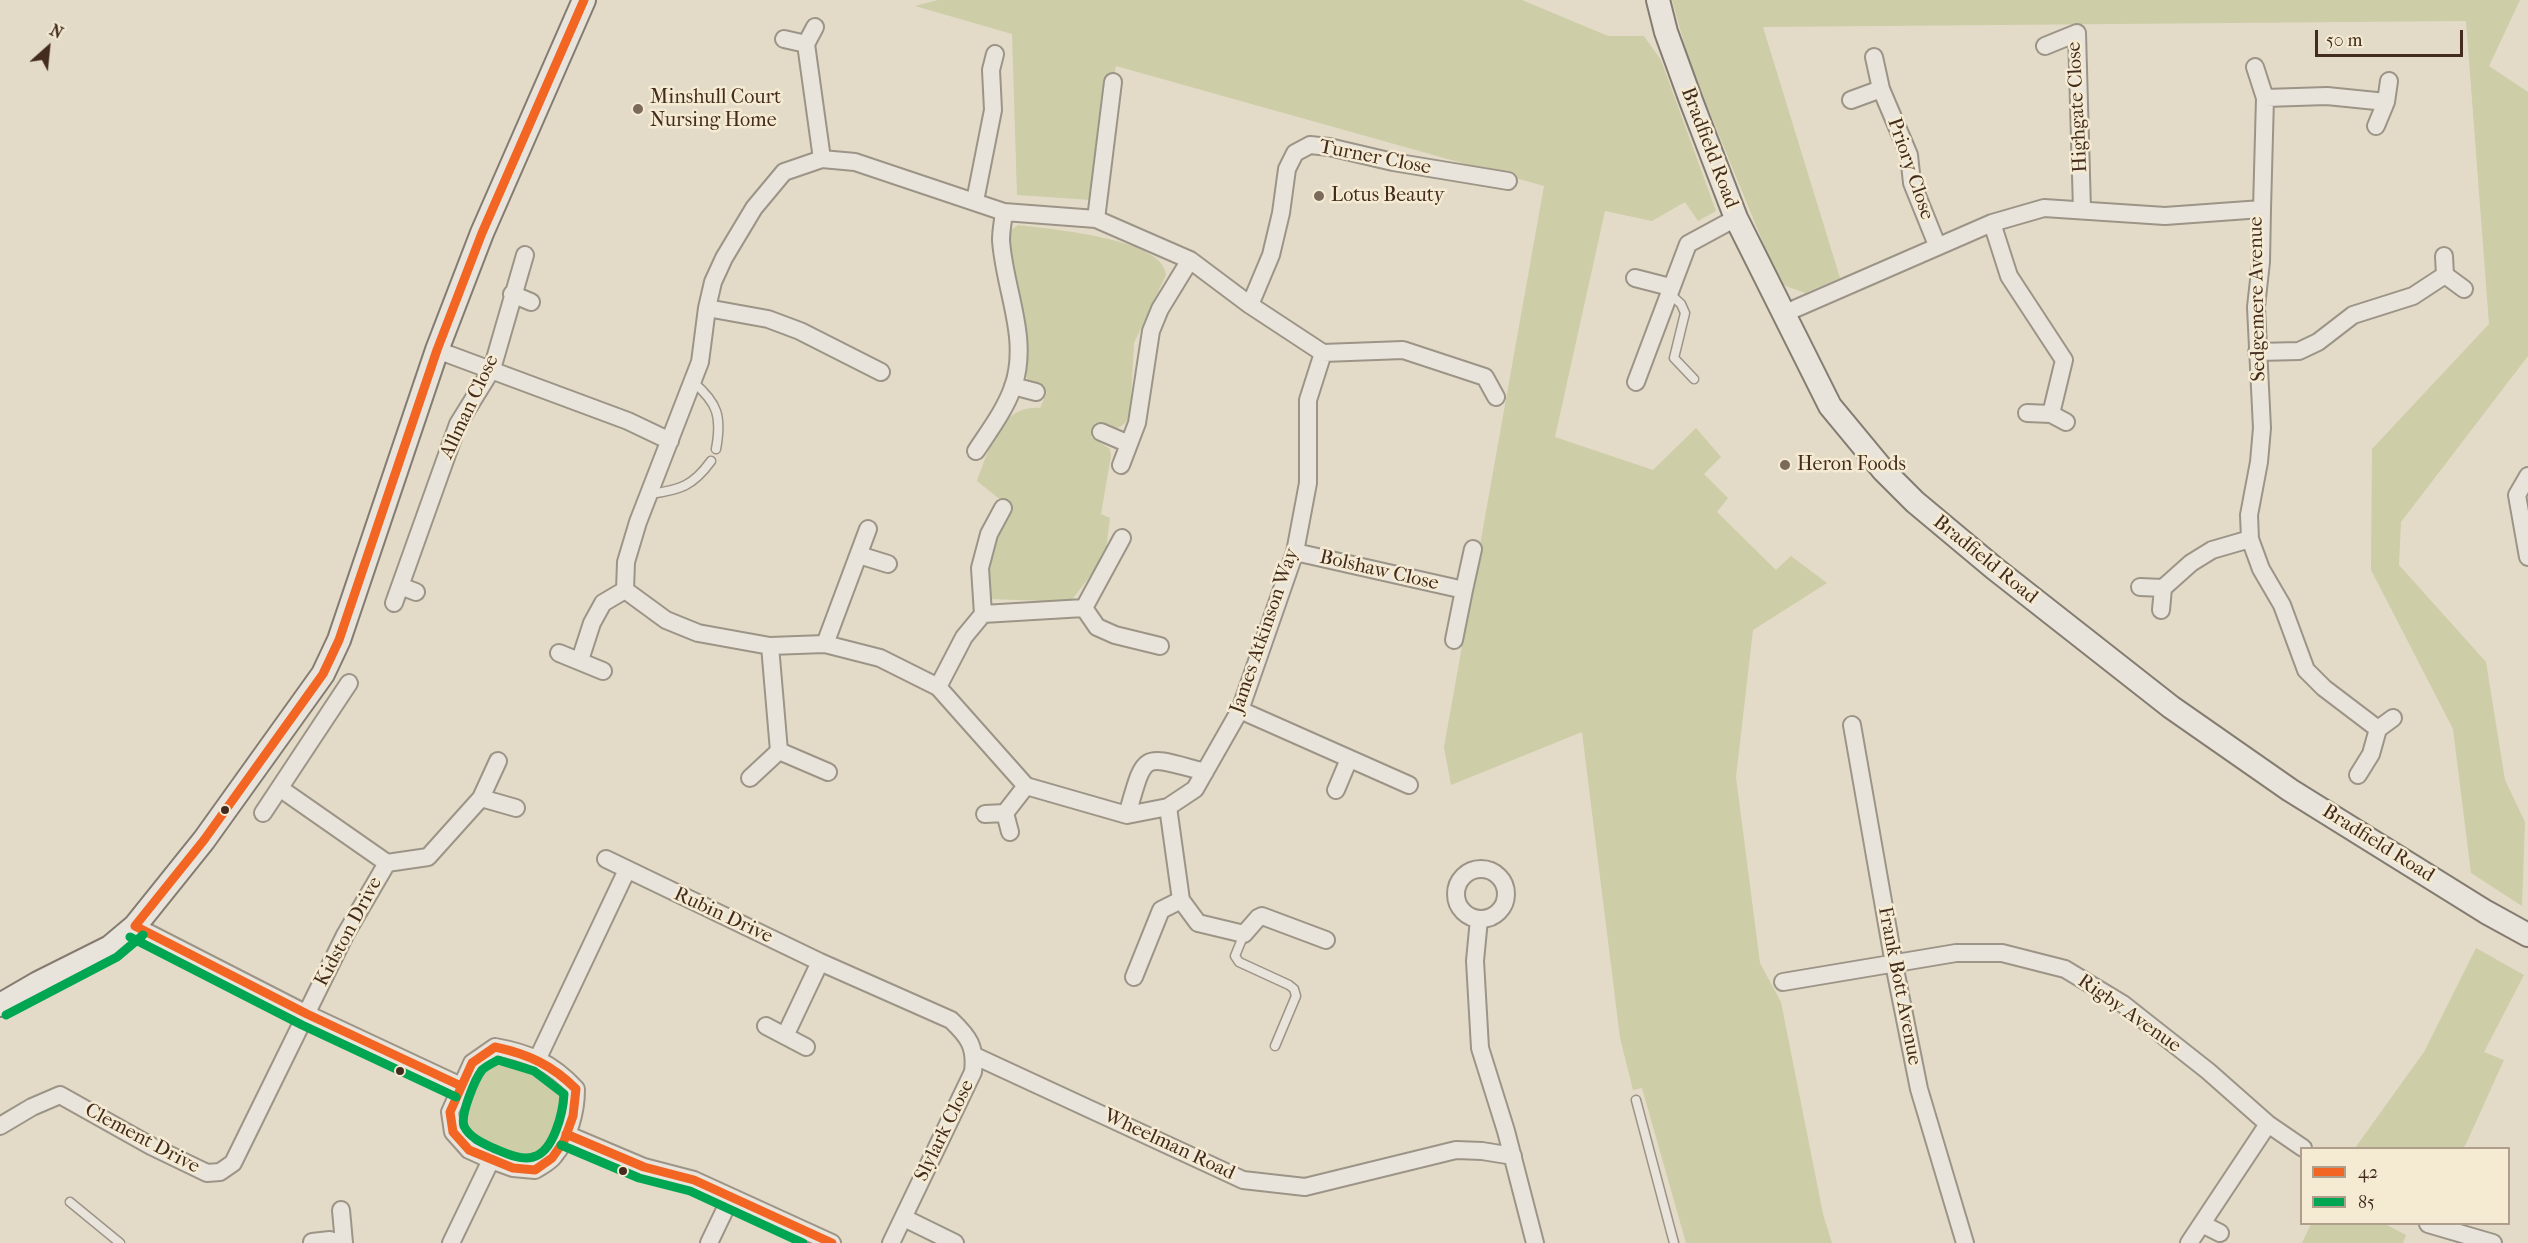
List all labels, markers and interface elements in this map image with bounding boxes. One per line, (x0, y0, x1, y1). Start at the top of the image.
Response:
north arrow (18, 18, 78, 78)
scale bar (2318, 18, 2466, 56)
text: N (47, 20, 66, 43)
text: 50 m (2326, 30, 2362, 51)
street label: Highgate Close (2063, 41, 2093, 173)
street label: Bradfield Road (1675, 84, 1743, 212)
place label: Minshull Court Nursing Home (650, 86, 781, 133)
marker: Minshull Court Nursing Home (631, 102, 645, 116)
street label: Priory Close (1881, 115, 1939, 223)
street label: Turner Close (1317, 135, 1433, 181)
place label: Lotus Beauty (1331, 184, 1444, 208)
marker: Lotus Beauty (1312, 189, 1326, 203)
street label: Sedgemere Avenue (2245, 216, 2271, 382)
street label: Allman Close (435, 351, 505, 463)
place label: Heron Foods (1797, 453, 1906, 477)
marker: Heron Foods (1778, 458, 1792, 472)
street label: Bradfield Road (1928, 510, 2042, 610)
street label: James Atkinson Way (1225, 545, 1305, 717)
street label: Bolshaw Close (1317, 546, 1441, 596)
street label: Bradfield Road (2317, 800, 2439, 888)
unlabelled marker (219, 804, 231, 816)
street label: Kidston Drive (310, 873, 388, 991)
street label: Rubin Drive (670, 883, 776, 949)
street label: Frank Bott Avenue (1872, 905, 1926, 1067)
street label: Rigby Avenue (2073, 970, 2185, 1058)
unlabelled marker (394, 1065, 406, 1077)
street label: Slylark Close (910, 1076, 980, 1186)
street label: Clement Drive (80, 1099, 204, 1179)
street label: Wheelman Road (1099, 1104, 1239, 1186)
legend (2300, 1147, 2510, 1225)
text: 42 (2358, 1162, 2378, 1183)
unlabelled marker (617, 1165, 629, 1177)
text: 85 (2358, 1192, 2375, 1213)

